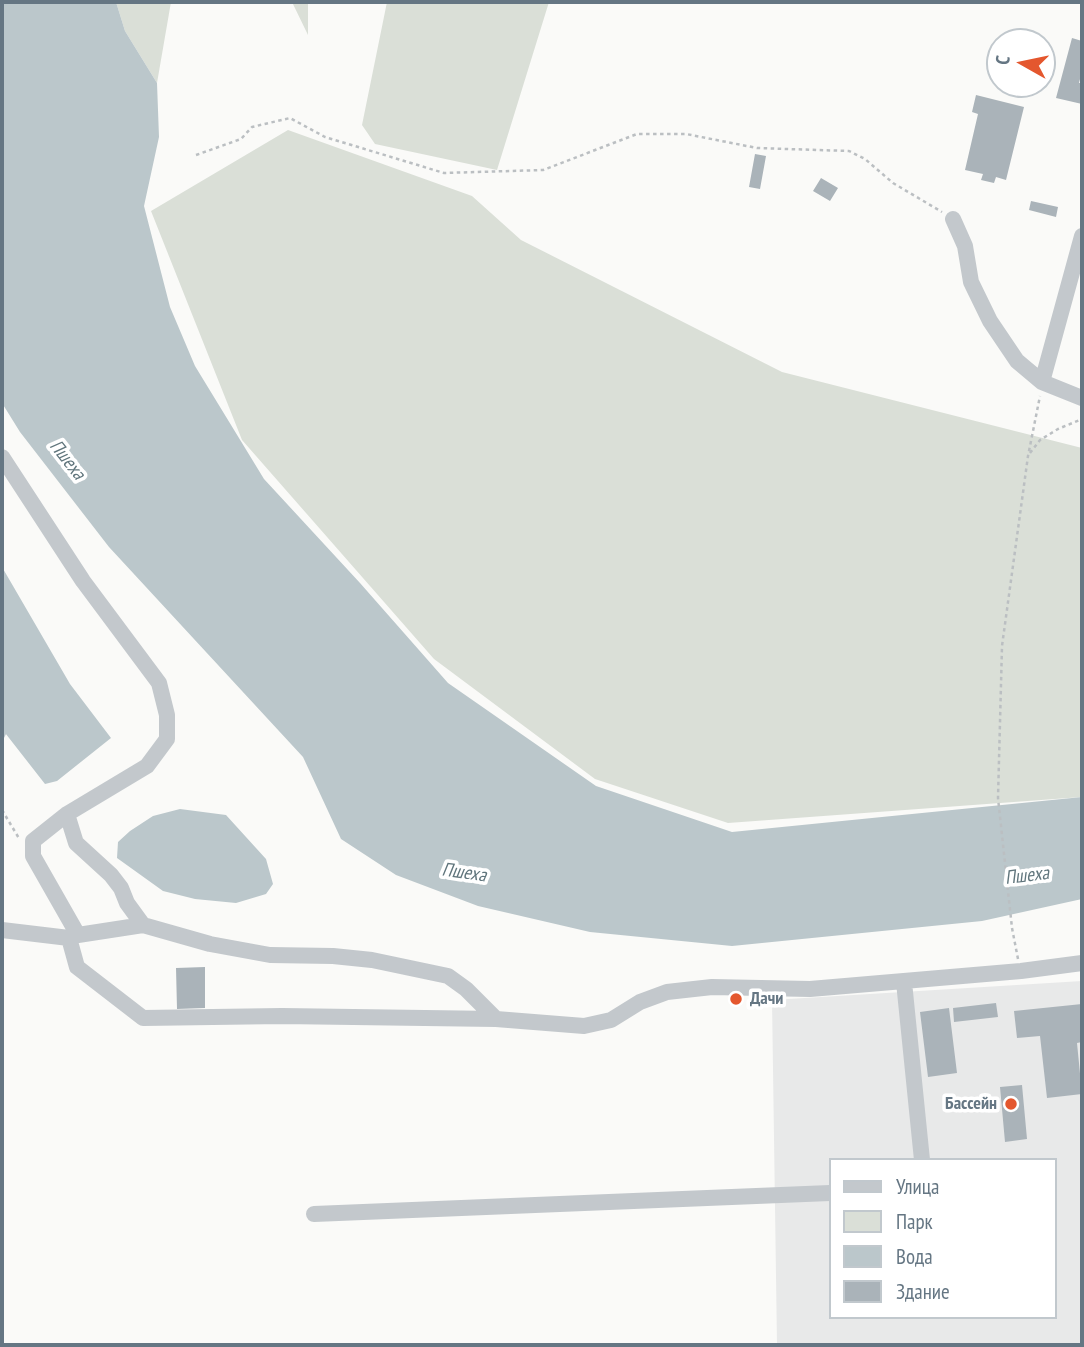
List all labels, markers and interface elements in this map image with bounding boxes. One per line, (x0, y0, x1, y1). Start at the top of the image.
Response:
north arrow (986, 28, 1056, 98)
text: С (990, 54, 1015, 66)
water label: Пшеха (44, 436, 90, 484)
water label: Пшеха (441, 859, 487, 887)
water label: Пшеха (1004, 862, 1050, 890)
place label: Дачи (750, 988, 783, 1010)
marker: Дачи (728, 991, 744, 1007)
place label: Бассейн (945, 1093, 997, 1115)
marker: Бассейн (1003, 1096, 1019, 1112)
legend (828, 1158, 1056, 1319)
text: Улица (896, 1173, 939, 1200)
text: Парк (896, 1208, 933, 1235)
text: Вода (896, 1243, 933, 1270)
text: Здание (896, 1278, 950, 1305)

